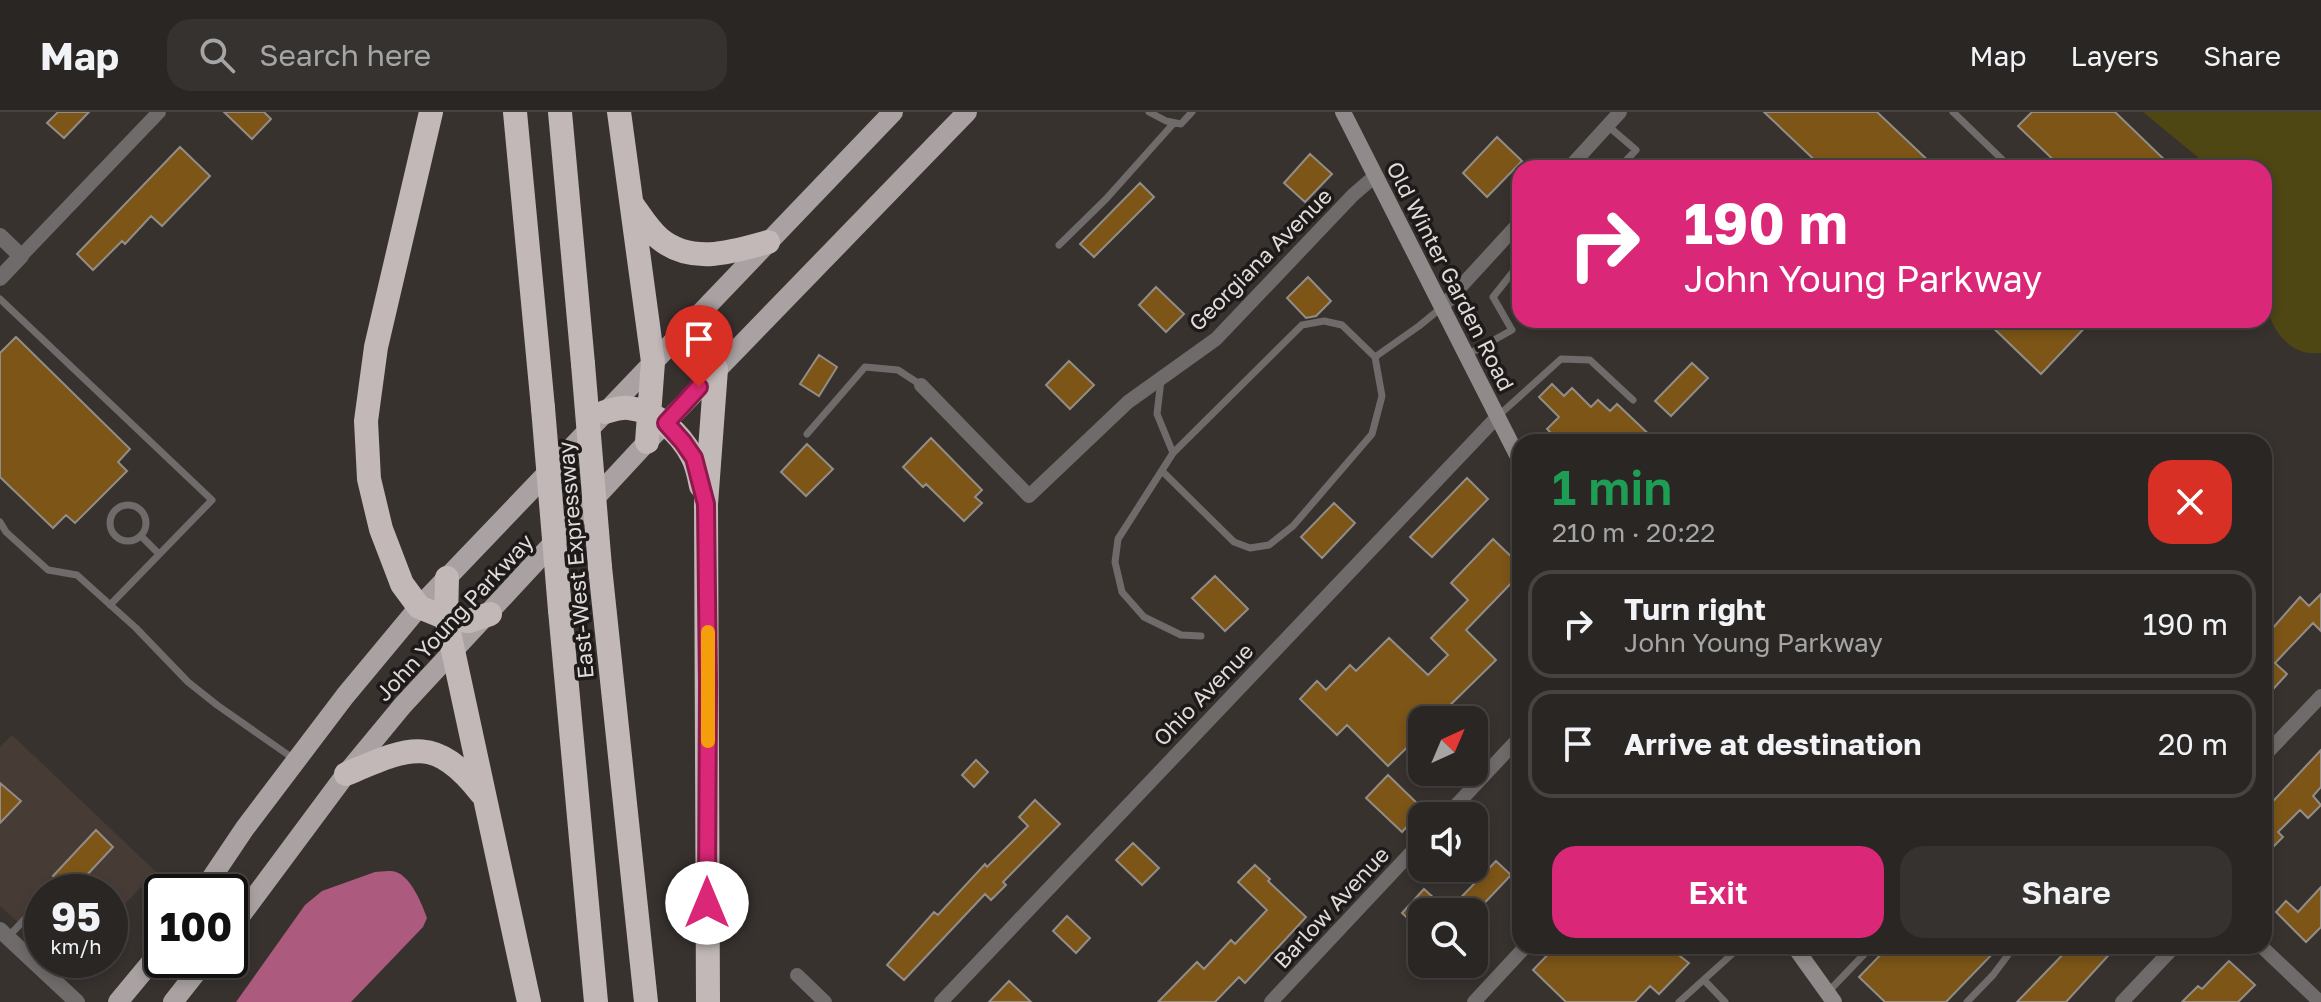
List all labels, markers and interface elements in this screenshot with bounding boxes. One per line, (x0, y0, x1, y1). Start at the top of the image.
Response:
search box (167, 19, 727, 91)
text: Map (40, 33, 119, 78)
icon: search (195, 33, 239, 77)
text: Search here (259, 37, 431, 73)
text: Map (1969, 39, 2027, 72)
text: Layers (2071, 39, 2159, 72)
text: Share (2203, 39, 2281, 72)
street label: Old Winter Garden Road (1381, 157, 1521, 395)
street label: Georgiana Avenue (1183, 182, 1337, 336)
text: 190 m (1684, 189, 1848, 256)
icon: right (1552, 192, 1656, 296)
text: John Young Parkway (1684, 257, 2042, 300)
pin (665, 305, 733, 387)
icon: arrive (677, 317, 721, 361)
street label: East-West Expressway (551, 440, 599, 680)
text: 1 min (1552, 458, 1672, 516)
button: close (2148, 460, 2232, 544)
text: 210 m · 20:22 (1552, 517, 1715, 548)
street label: John Young Parkway (369, 528, 539, 706)
text: Turn right (1624, 591, 1766, 627)
icon: right (1556, 602, 1600, 646)
text: 190 m (2143, 606, 2228, 642)
text: John Young Parkway (1624, 627, 1883, 658)
street label: Ohio Avenue (1147, 637, 1259, 751)
north arrow (1408, 706, 1488, 786)
map controls (1408, 706, 1488, 978)
icon: arrive (1556, 722, 1600, 766)
text: Arrive at destination (1624, 726, 1921, 762)
text: 20 m (2158, 726, 2228, 762)
button: sound (1408, 802, 1488, 882)
street label: Barlow Avenue (1268, 841, 1394, 973)
button: Exit (1552, 846, 1884, 938)
button: Share (1900, 846, 2232, 938)
position arrow (665, 861, 749, 945)
speed limit sign: 100 (144, 874, 248, 978)
text: 95 (51, 892, 101, 940)
button: search (1408, 898, 1488, 978)
text: km/h (51, 934, 101, 958)

